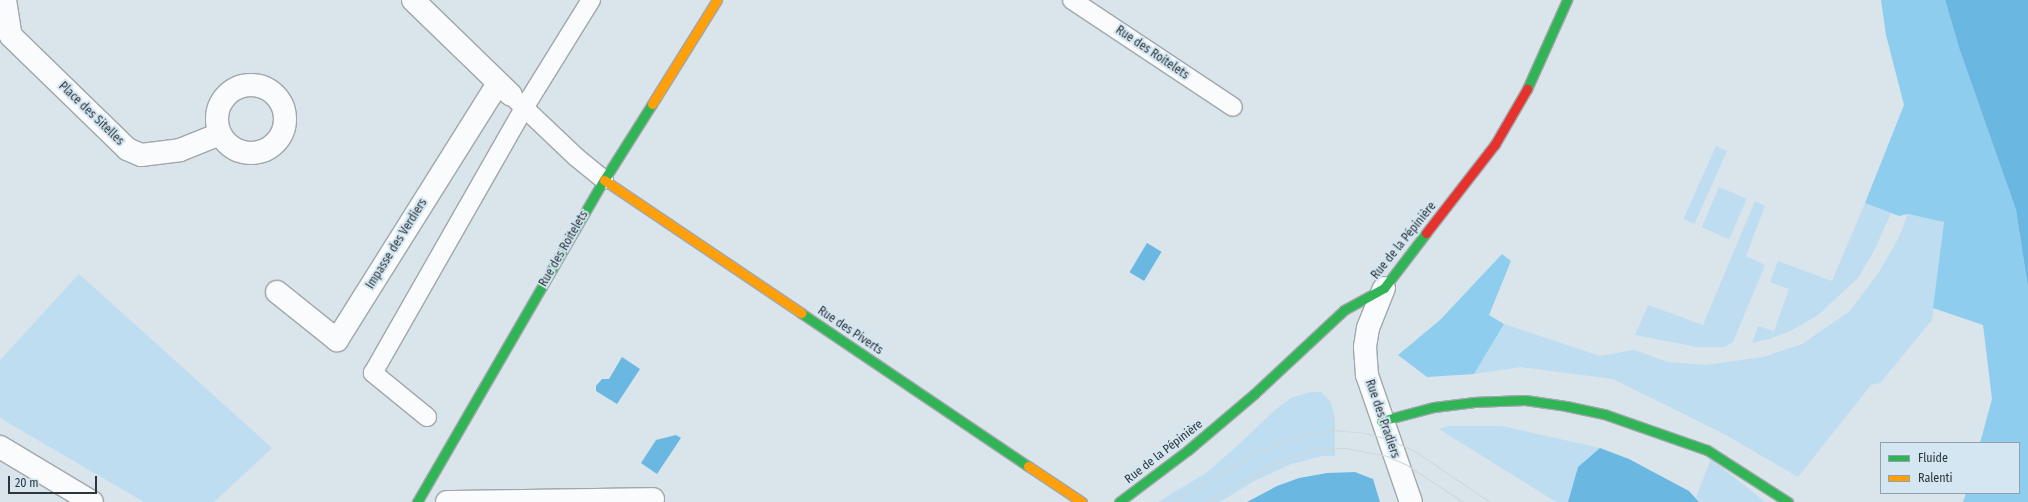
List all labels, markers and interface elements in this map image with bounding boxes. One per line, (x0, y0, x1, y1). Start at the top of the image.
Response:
street label: Rue des Roitelets (1113, 23, 1191, 83)
street label: Place des Sitelles (55, 79, 127, 149)
street label: Impasse des Verdiers (363, 196, 431, 292)
street label: Rue de la Pépinière (1369, 200, 1439, 282)
street label: Rue des Roitelets (536, 208, 592, 290)
street label: Rue des Piverts (815, 304, 885, 358)
street label: Rue des Pradiers (1362, 378, 1402, 460)
street label: Rue de la Pépinière (1122, 417, 1206, 487)
legend (1880, 442, 2020, 494)
text: Fluide (1918, 451, 1948, 465)
scale bar (10, 468, 99, 494)
text: Ralenti (1918, 471, 1953, 485)
text: 20 m (15, 476, 39, 490)

